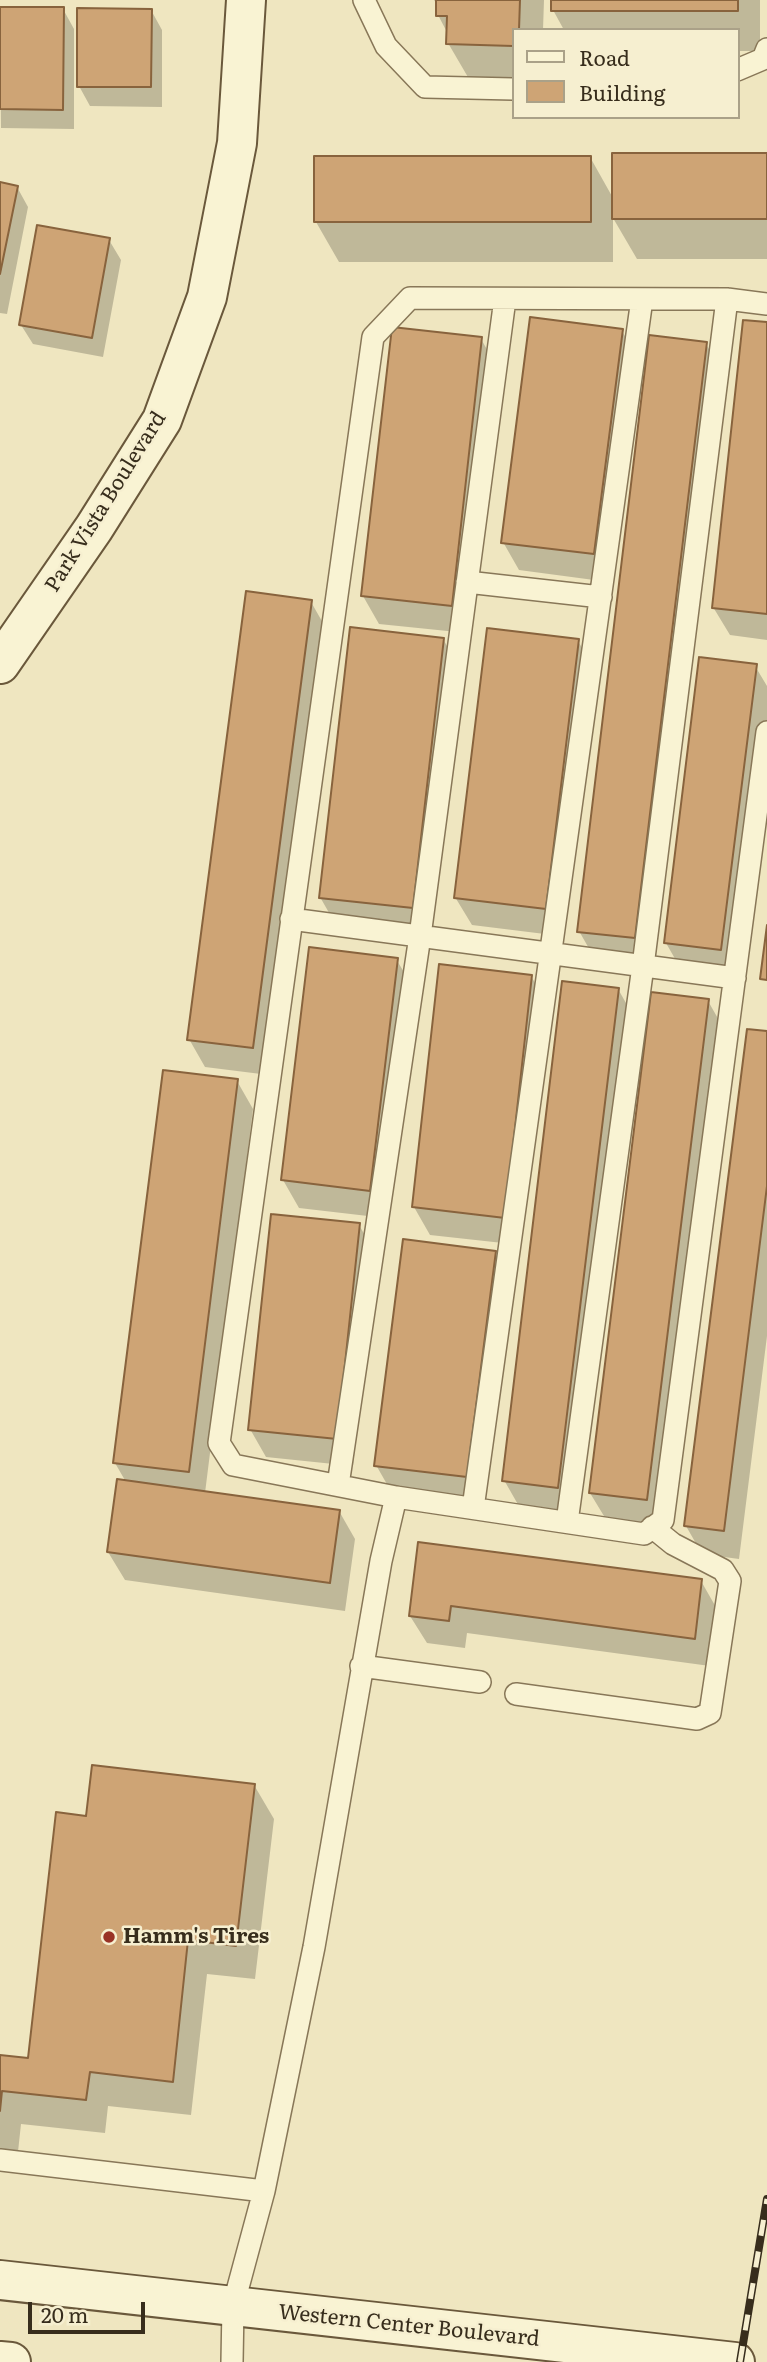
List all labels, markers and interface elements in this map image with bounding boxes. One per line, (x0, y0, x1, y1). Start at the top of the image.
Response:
legend (512, 28, 739, 119)
text: Road (579, 41, 630, 72)
text: Building (579, 76, 665, 107)
street label: Park Vista Boulevard (40, 407, 172, 597)
place label: Hamm's Tires (123, 1924, 269, 1950)
marker: Hamm's Tires (101, 1929, 117, 1945)
scale bar (32, 2288, 149, 2332)
text: 20 m (41, 2298, 88, 2329)
street label: Western Center Boulevard (277, 2300, 541, 2352)

